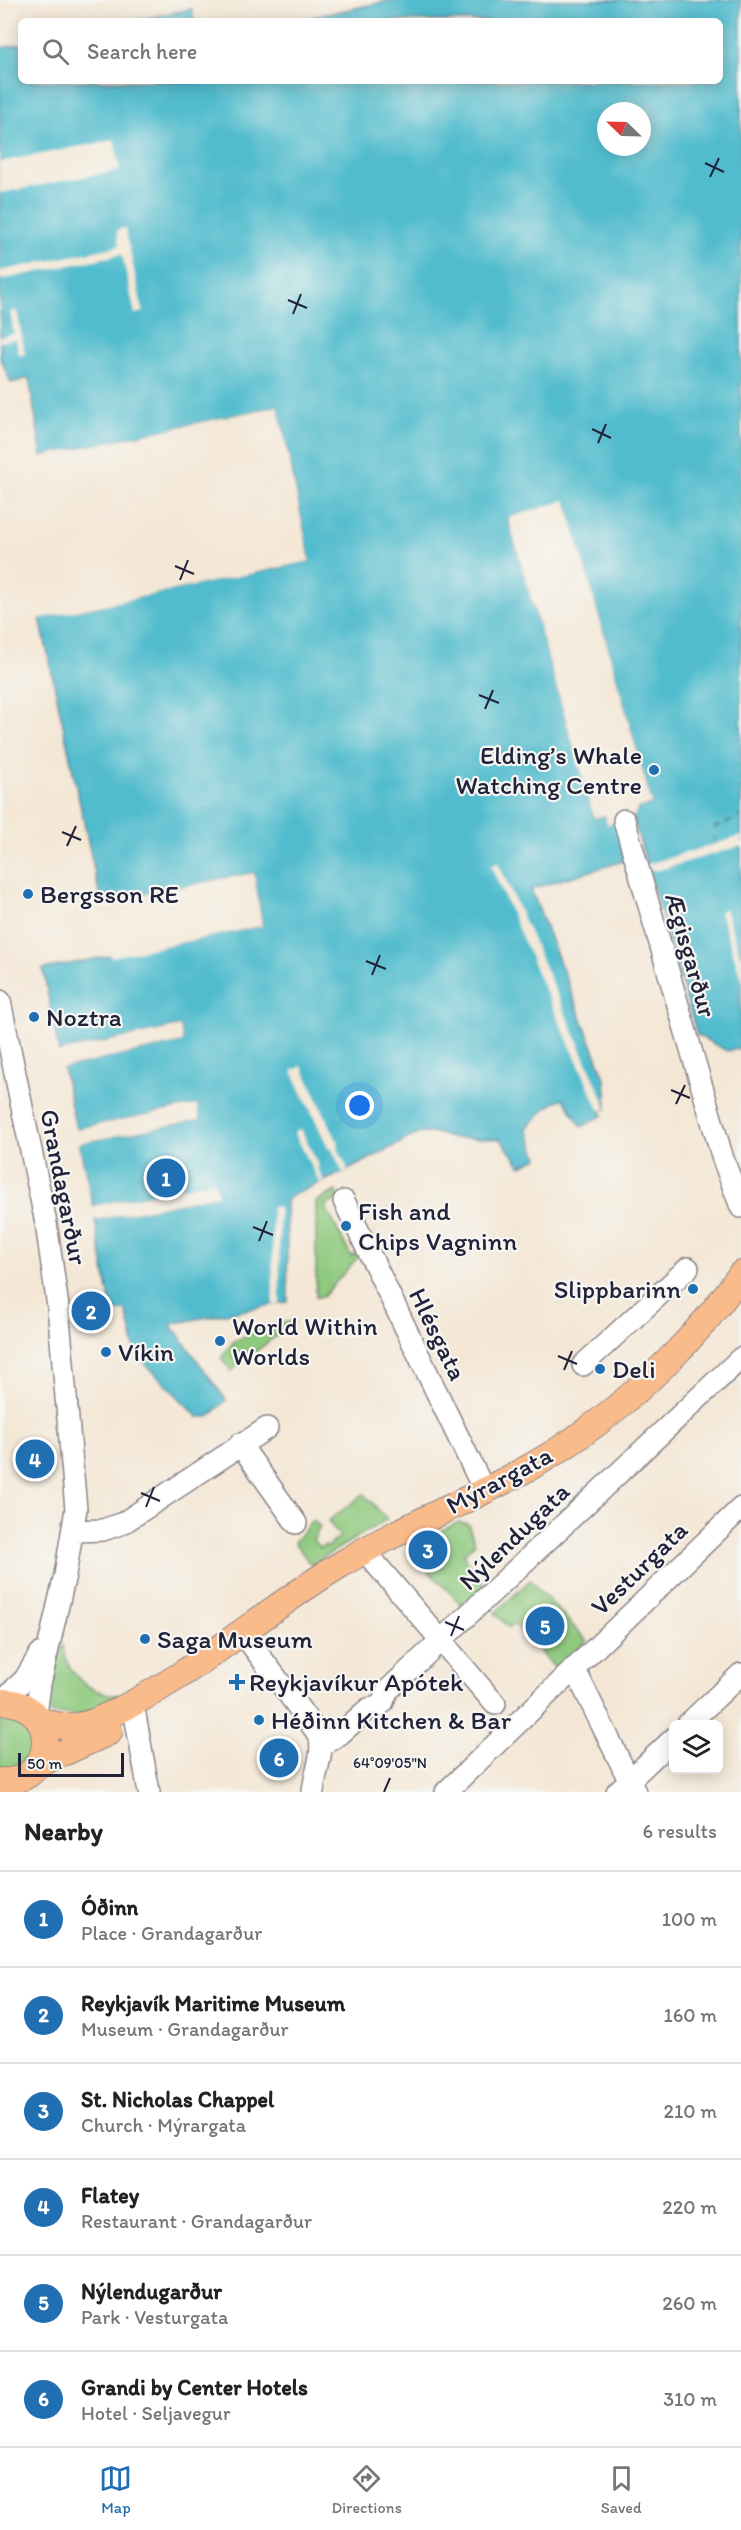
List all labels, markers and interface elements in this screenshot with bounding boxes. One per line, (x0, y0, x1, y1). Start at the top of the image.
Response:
search box (18, 18, 723, 84)
icon: search (39, 35, 72, 68)
text: Search here (87, 38, 197, 65)
north arrow (597, 102, 651, 156)
place label: Elding’s Whale Watching Centre (455, 739, 642, 801)
marker: Elding’s Whale Watching Centre (647, 763, 661, 777)
place label: Bergsson RE (40, 878, 179, 910)
marker: Bergsson RE (21, 887, 35, 901)
street label: Ægisgarður (658, 889, 724, 1021)
place label: Noztra (46, 1001, 122, 1033)
marker: Noztra (27, 1010, 41, 1024)
your location (345, 1091, 374, 1120)
street label: Grandagarður (33, 1107, 95, 1268)
pin: 1 (146, 1156, 186, 1200)
place label: Fish and Chips Vagninn (358, 1195, 517, 1257)
marker: Fish and Chips Vagninn (339, 1219, 353, 1233)
place label: Slippbarinn (554, 1273, 681, 1305)
marker: Slippbarinn (686, 1282, 700, 1296)
street label: Hlésgata (402, 1283, 474, 1386)
pin: 2 (72, 1288, 110, 1334)
place label: World Within Worlds (232, 1310, 378, 1372)
marker: World Within Worlds (213, 1334, 227, 1348)
place label: Víkin (118, 1336, 174, 1368)
marker: Víkin (99, 1345, 113, 1359)
place label: Deli (612, 1353, 656, 1385)
marker: Deli (593, 1362, 607, 1376)
pin: 4 (15, 1436, 54, 1482)
street label: Mýrargata (440, 1438, 558, 1521)
street label: Nýlendugata (452, 1475, 576, 1597)
street label: Vesturgata (584, 1514, 695, 1622)
pin: 3 (408, 1528, 448, 1572)
pin: 5 (526, 1604, 564, 1648)
place label: Saga Museum (157, 1623, 313, 1655)
marker: Saga Museum (138, 1632, 152, 1646)
place label: Reykjavíkur Apótek (249, 1666, 464, 1698)
marker: Reykjavíkur Apótek (230, 1675, 244, 1689)
place label: Héðinn Kitchen & Bar (271, 1704, 512, 1736)
marker: Héðinn Kitchen & Bar (252, 1713, 266, 1727)
map controls (669, 1720, 723, 1774)
button: layers (669, 1720, 723, 1774)
pin: 6 (260, 1736, 298, 1780)
scale bar (18, 1750, 124, 1778)
text: 50 m (27, 1754, 62, 1773)
text: 64°09'05"N (353, 1754, 427, 1772)
text: Nearby (24, 1815, 103, 1847)
text: 6 results (643, 1819, 717, 1843)
text: Óðinn (81, 1894, 138, 1921)
text: 1 (39, 1907, 48, 1931)
text: 100 m (662, 1907, 717, 1931)
text: Place · Grandagarður (81, 1921, 262, 1945)
text: Reykjavík Maritime Museum (81, 1990, 345, 2017)
text: 2 (38, 2003, 49, 2027)
text: 160 m (664, 2003, 717, 2027)
text: Museum · Grandagarður (81, 2017, 288, 2041)
text: St. Nicholas Chappel (81, 2086, 274, 2113)
text: 3 (38, 2099, 49, 2123)
text: 210 m (664, 2099, 717, 2123)
text: Church · Mýrargata (81, 2113, 246, 2137)
text: Flatey (81, 2182, 139, 2209)
text: 4 (37, 2195, 50, 2219)
text: 220 m (662, 2195, 717, 2219)
text: Restaurant · Grandagarður (81, 2209, 312, 2233)
text: Nýlendugarður (81, 2278, 222, 2305)
text: 5 (38, 2291, 49, 2315)
text: 260 m (662, 2291, 717, 2315)
text: Park · Vesturgata (81, 2305, 228, 2329)
text: Grandi by Center Hotels (81, 2374, 308, 2401)
text: 6 (38, 2387, 49, 2411)
text: 310 m (663, 2387, 717, 2411)
text: Hotel · Seljavegur (81, 2401, 230, 2425)
tab: Map (99, 2462, 132, 2517)
tab: Directions (331, 2462, 402, 2517)
tab: Saved (601, 2462, 642, 2517)

